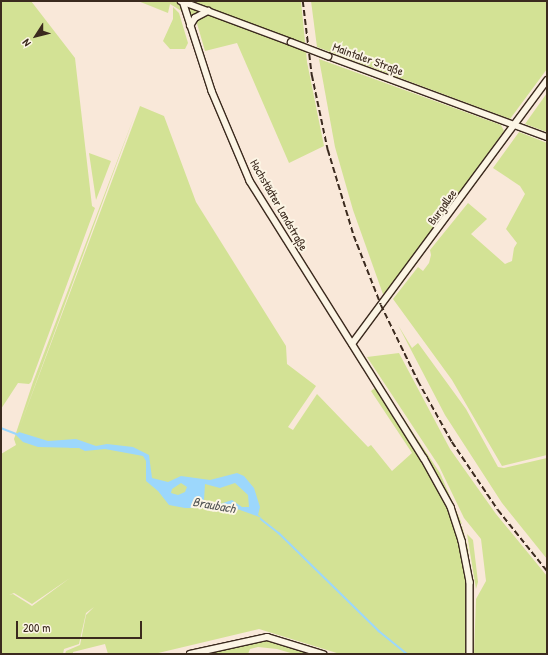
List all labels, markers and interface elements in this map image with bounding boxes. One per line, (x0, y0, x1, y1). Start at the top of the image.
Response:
north arrow (16, 16, 56, 56)
text: N (19, 37, 34, 50)
street label: Maintaler Straße (331, 40, 405, 78)
street label: Hochstädter Landstraße (247, 157, 311, 253)
street label: Burgallee (424, 186, 460, 228)
water label: Braubach (192, 494, 236, 516)
scale bar (18, 613, 144, 639)
text: 200 m (23, 619, 50, 636)

